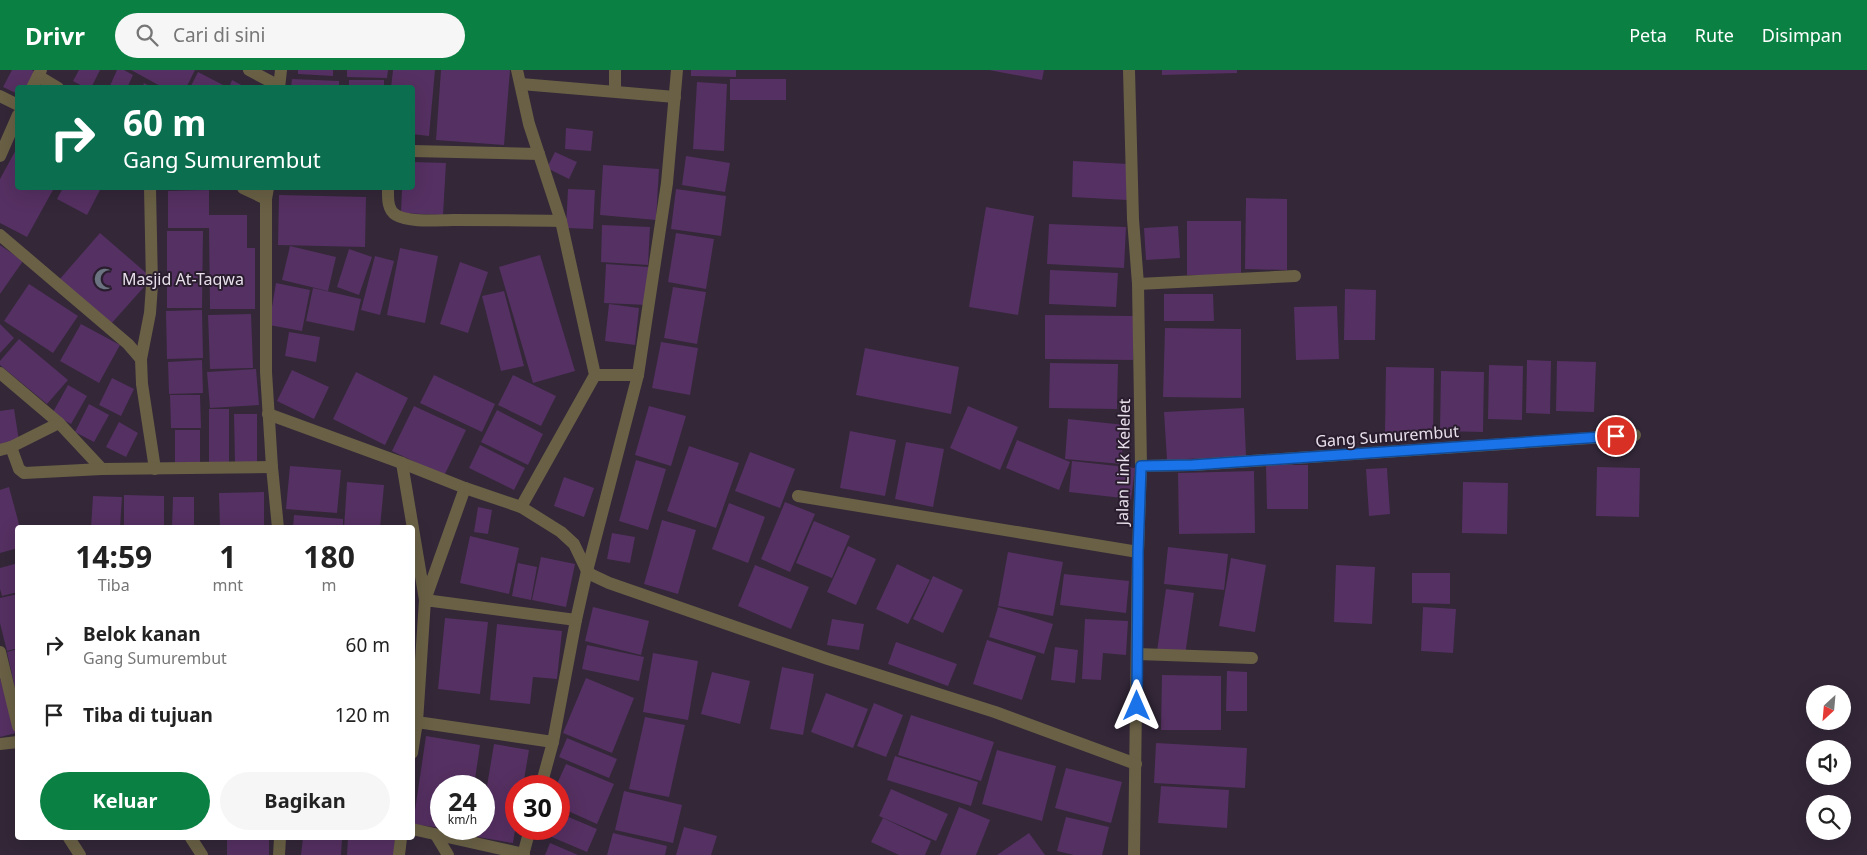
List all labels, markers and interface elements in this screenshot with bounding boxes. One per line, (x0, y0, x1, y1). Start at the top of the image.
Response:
search box (115, 13, 465, 58)
text: Drivr (25, 19, 85, 52)
icon: search (133, 21, 161, 49)
text: Cari di sini (173, 22, 265, 48)
text: Peta (1629, 23, 1667, 47)
text: Rute (1695, 23, 1734, 47)
text: Disimpan (1762, 23, 1842, 47)
text: 60 m (123, 99, 206, 146)
icon: right (40, 105, 105, 170)
text: Gang Sumurembut (123, 144, 321, 174)
mosque icon: Masjid At-Taqwa (92, 266, 118, 292)
place label: Masjid At-Taqwa (122, 268, 244, 290)
street label: Jalan Link Kelelet (1111, 398, 1135, 527)
pin (1595, 415, 1637, 457)
street label: Gang Sumurembut (1315, 420, 1460, 452)
icon: arrive (1602, 422, 1630, 450)
text: 14:59 (75, 536, 152, 577)
text: 1 (219, 536, 236, 577)
text: 180 (303, 536, 355, 577)
text: Tiba (98, 574, 130, 596)
text: mnt (212, 574, 243, 596)
text: m (322, 574, 337, 596)
text: Belok kanan (83, 621, 200, 647)
icon: right (40, 631, 68, 659)
text: 60 m (346, 632, 390, 658)
text: Gang Sumurembut (83, 647, 227, 669)
position arrow (1110, 679, 1162, 731)
north arrow (1806, 685, 1851, 730)
map controls (1806, 685, 1851, 840)
icon: arrive (40, 701, 68, 729)
text: Tiba di tujuan (83, 702, 213, 728)
text: 120 m (335, 702, 390, 728)
button: sound (1806, 740, 1851, 785)
button: Keluar (40, 772, 210, 830)
button: Bagikan (220, 772, 390, 830)
speed limit sign: 30 (505, 775, 570, 840)
text: 24 (448, 784, 477, 818)
button: search (1806, 795, 1851, 840)
text: km/h (448, 811, 477, 828)

